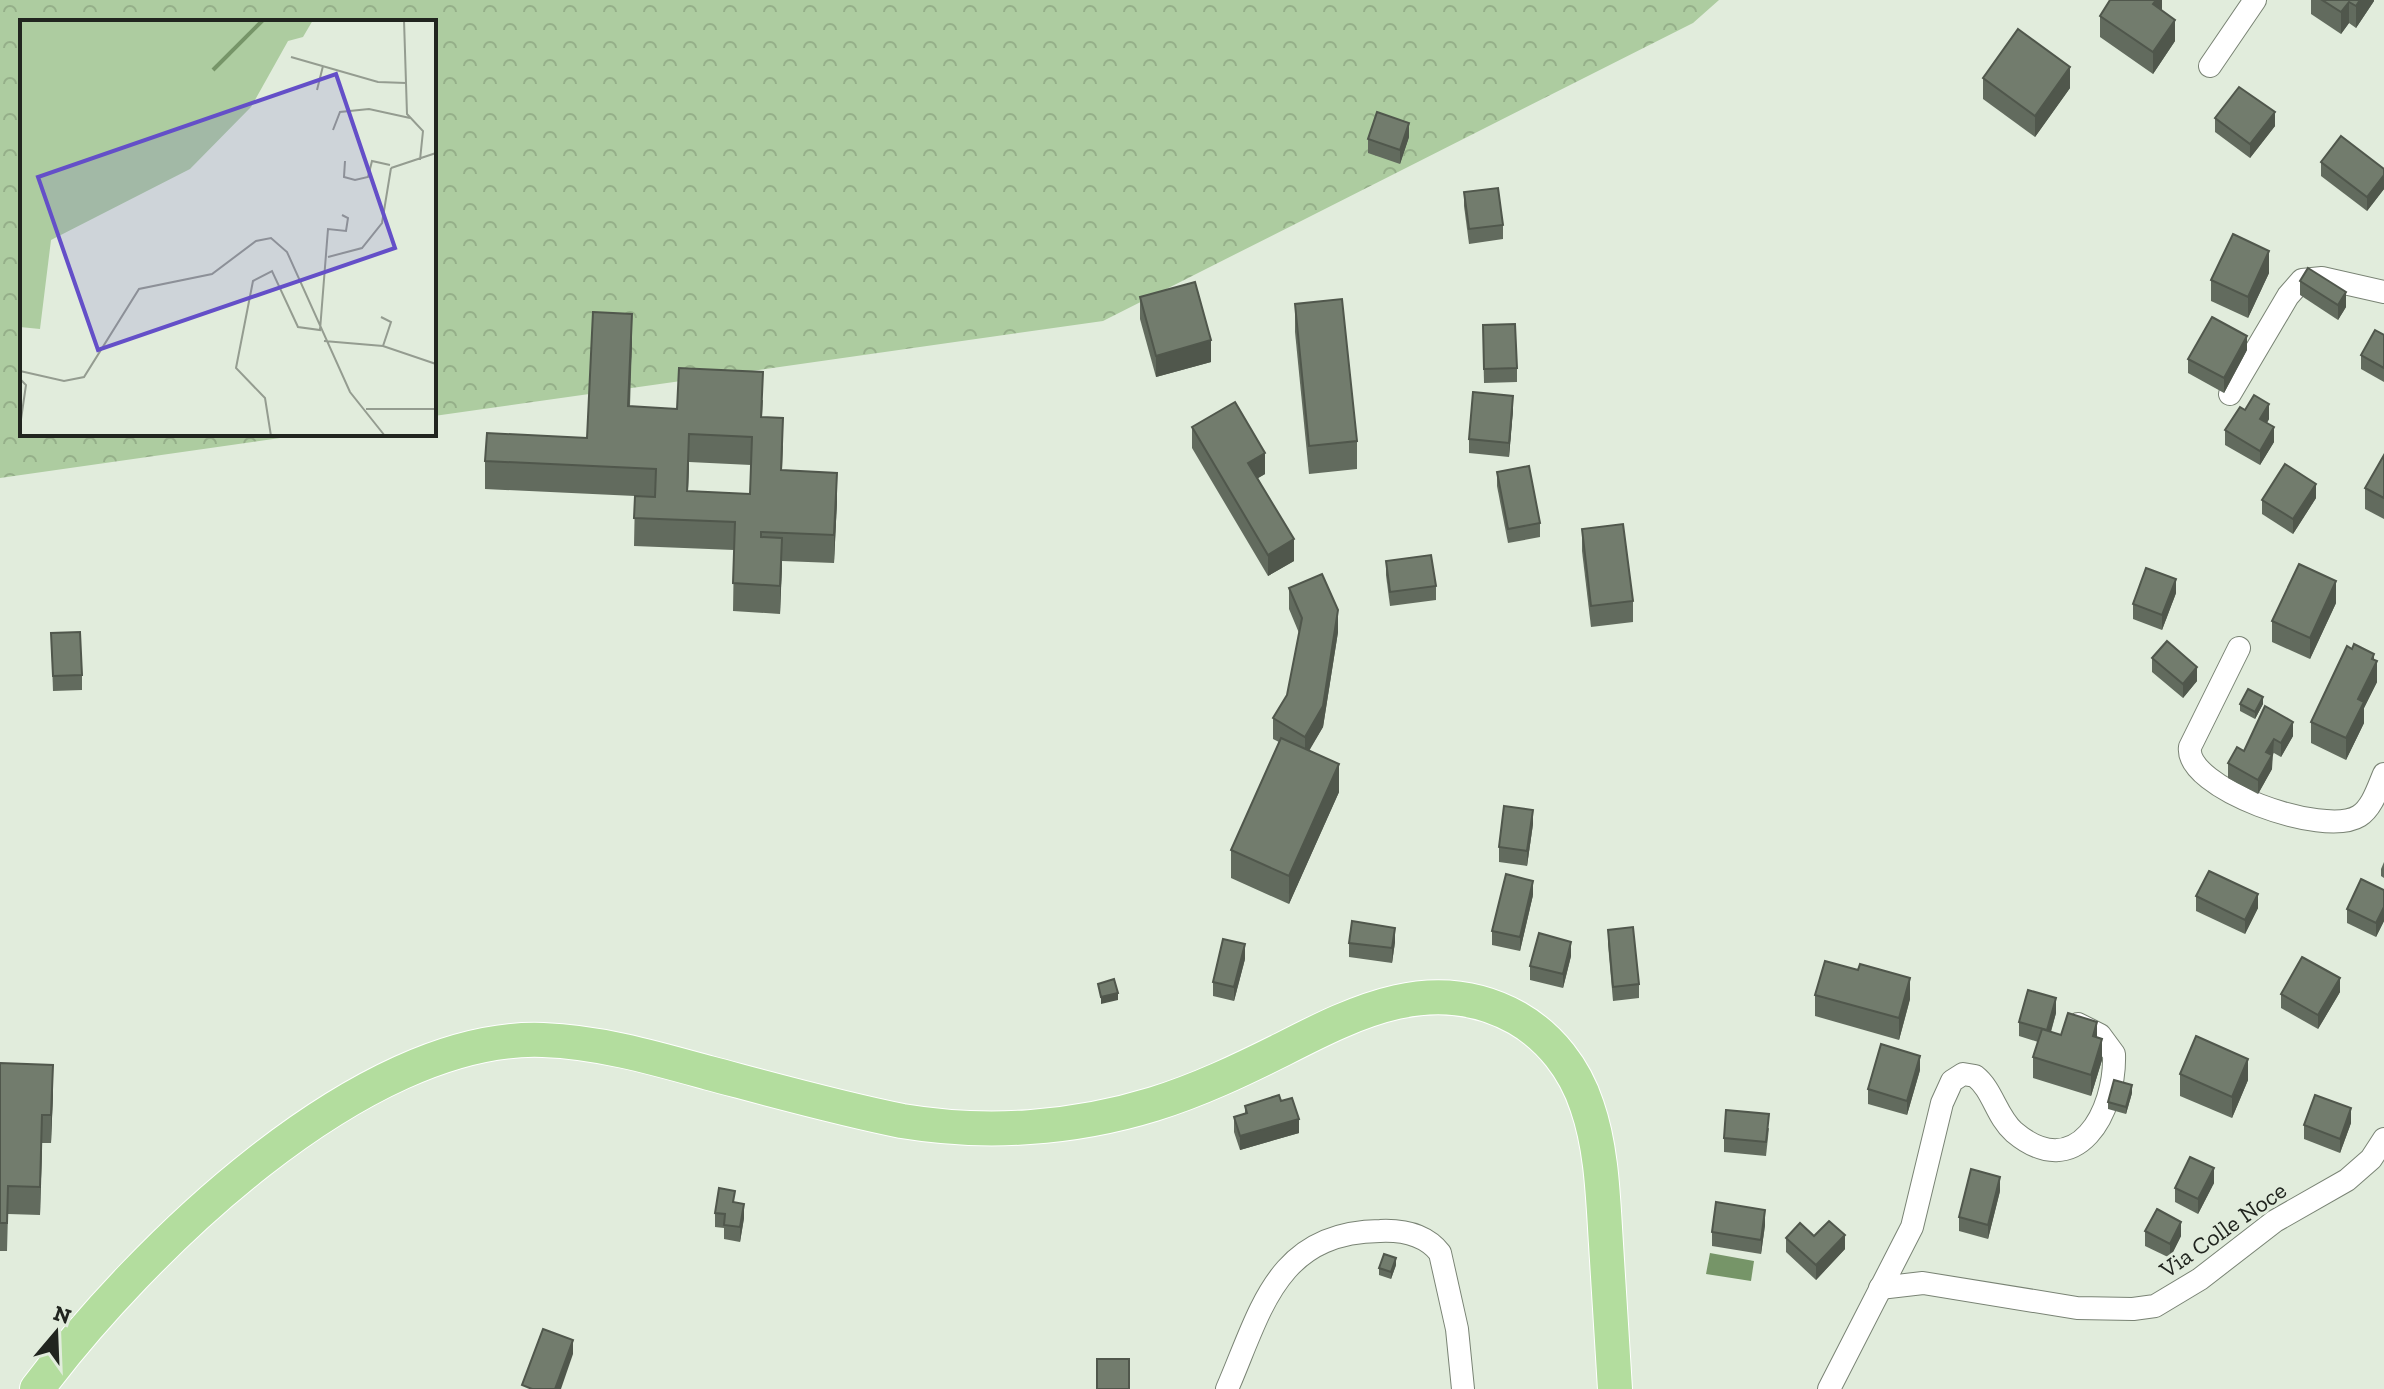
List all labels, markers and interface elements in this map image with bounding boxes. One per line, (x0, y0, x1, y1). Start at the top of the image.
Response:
inset map (20, 20, 436, 436)
street label: Via Colle Noce (2153, 1175, 2292, 1284)
north arrow (16, 1293, 96, 1373)
text: N (50, 1299, 75, 1330)

